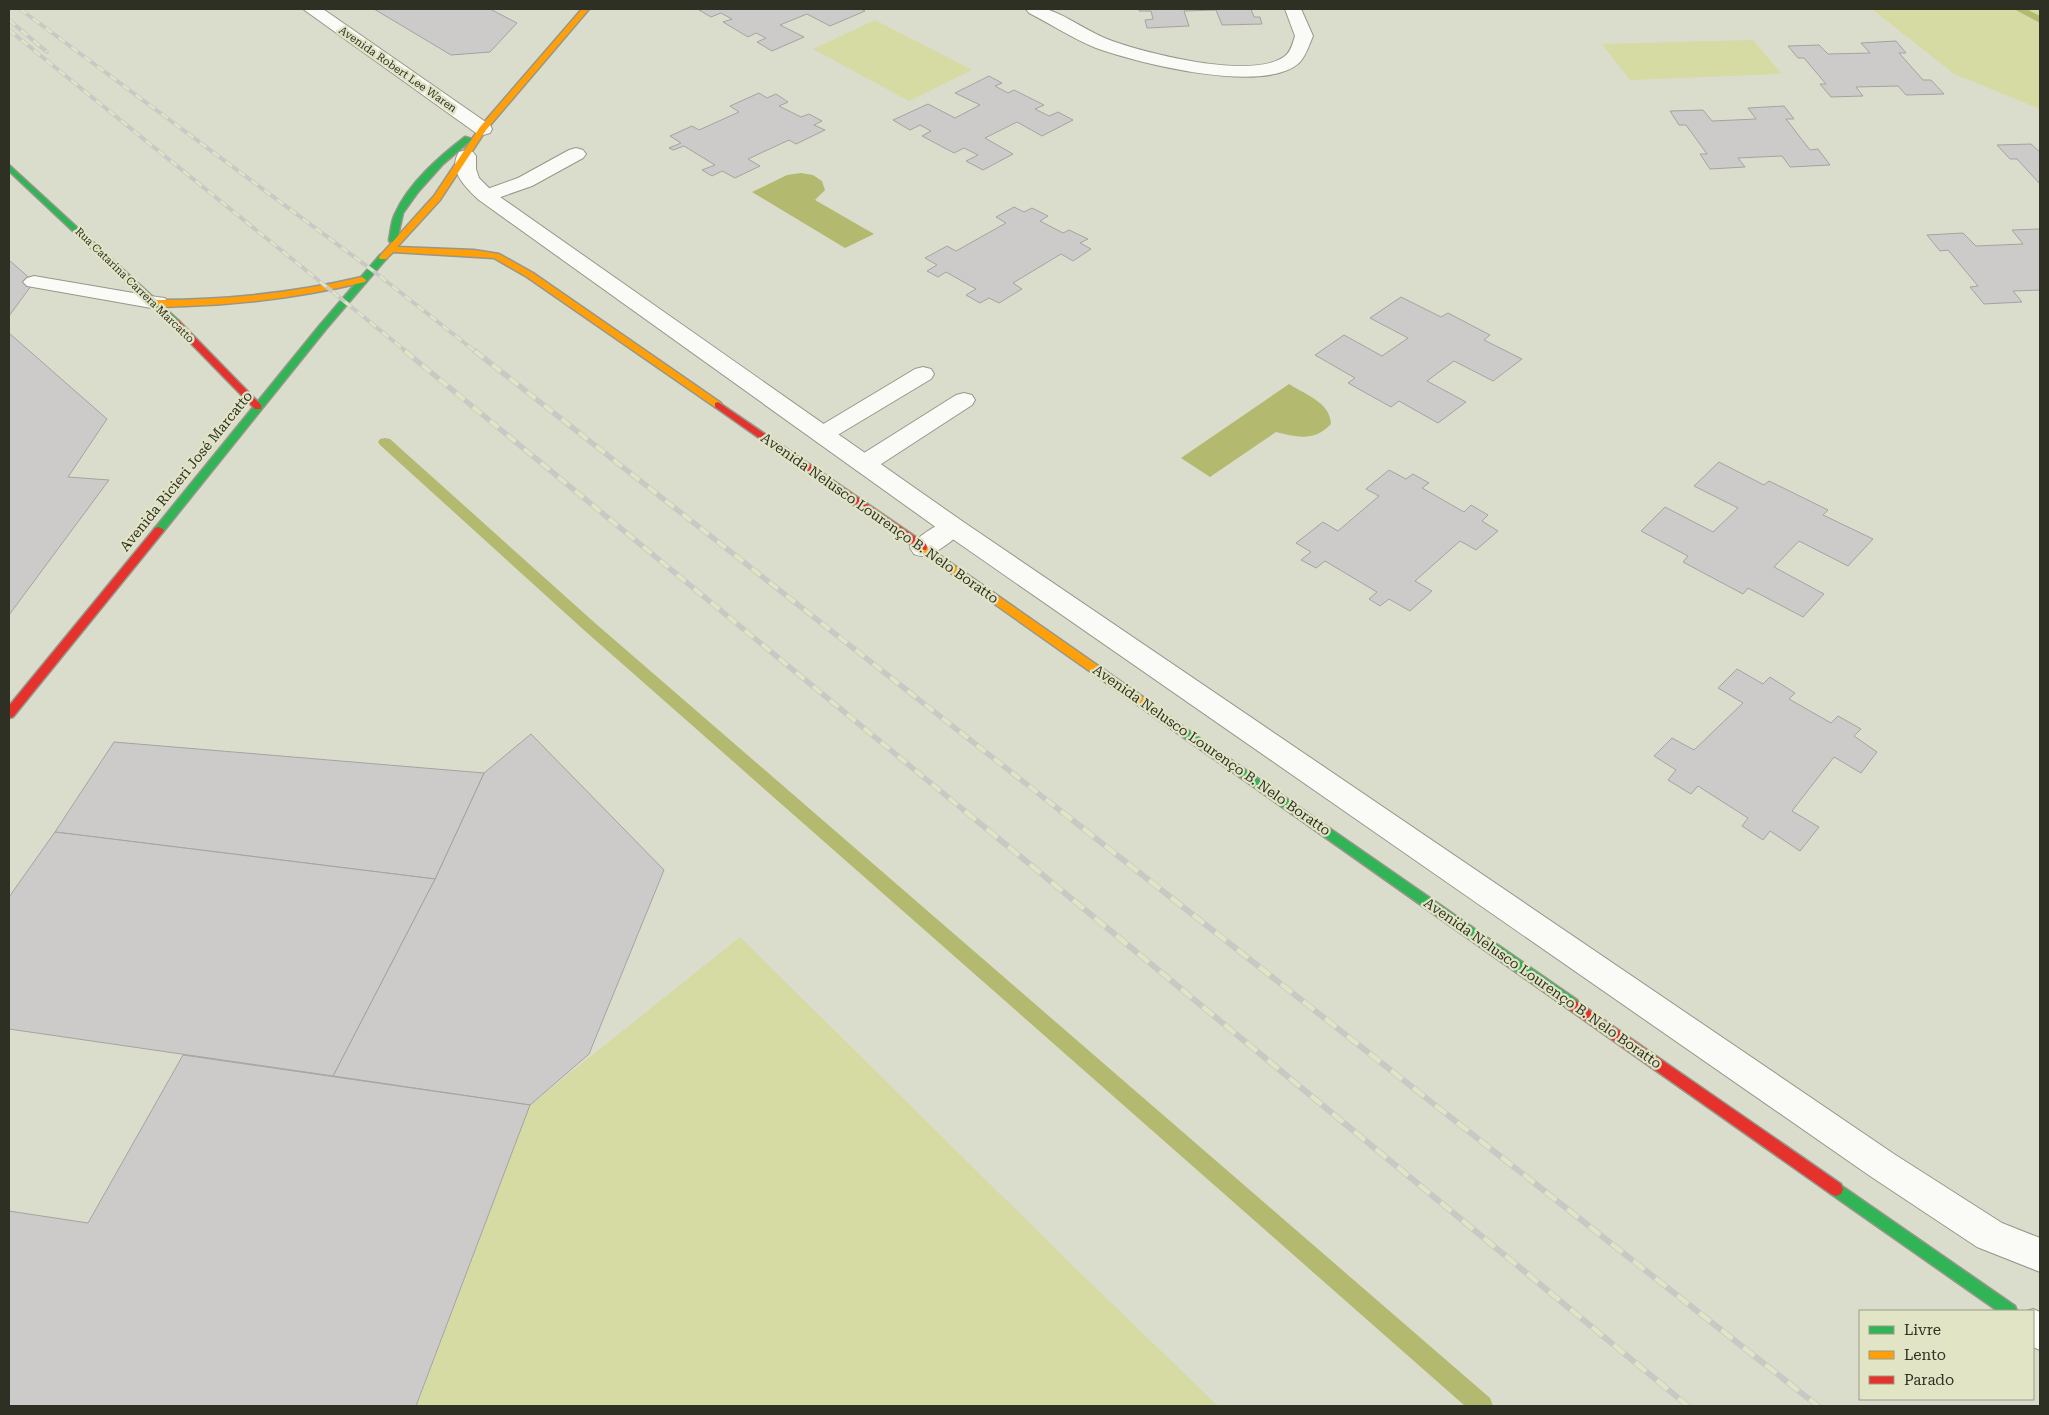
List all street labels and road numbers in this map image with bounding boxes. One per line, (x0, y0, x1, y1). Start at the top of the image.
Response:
street label: Avenida Robert Lee Waren (336, 24, 459, 115)
street label: Rua Catarina Carrera Marcatto (72, 225, 197, 346)
street label: Avenida Ricieri José Marcatto (116, 388, 256, 554)
street label: Avenida Nelusco Lourenço B. Nelo Boratto (758, 429, 1002, 607)
street label: Avenida Nelusco Lourenço B. Nelo Boratto (1090, 661, 1334, 839)
street label: Avenida Nelusco Lourenço B. Nelo Boratto (1421, 894, 1665, 1072)

